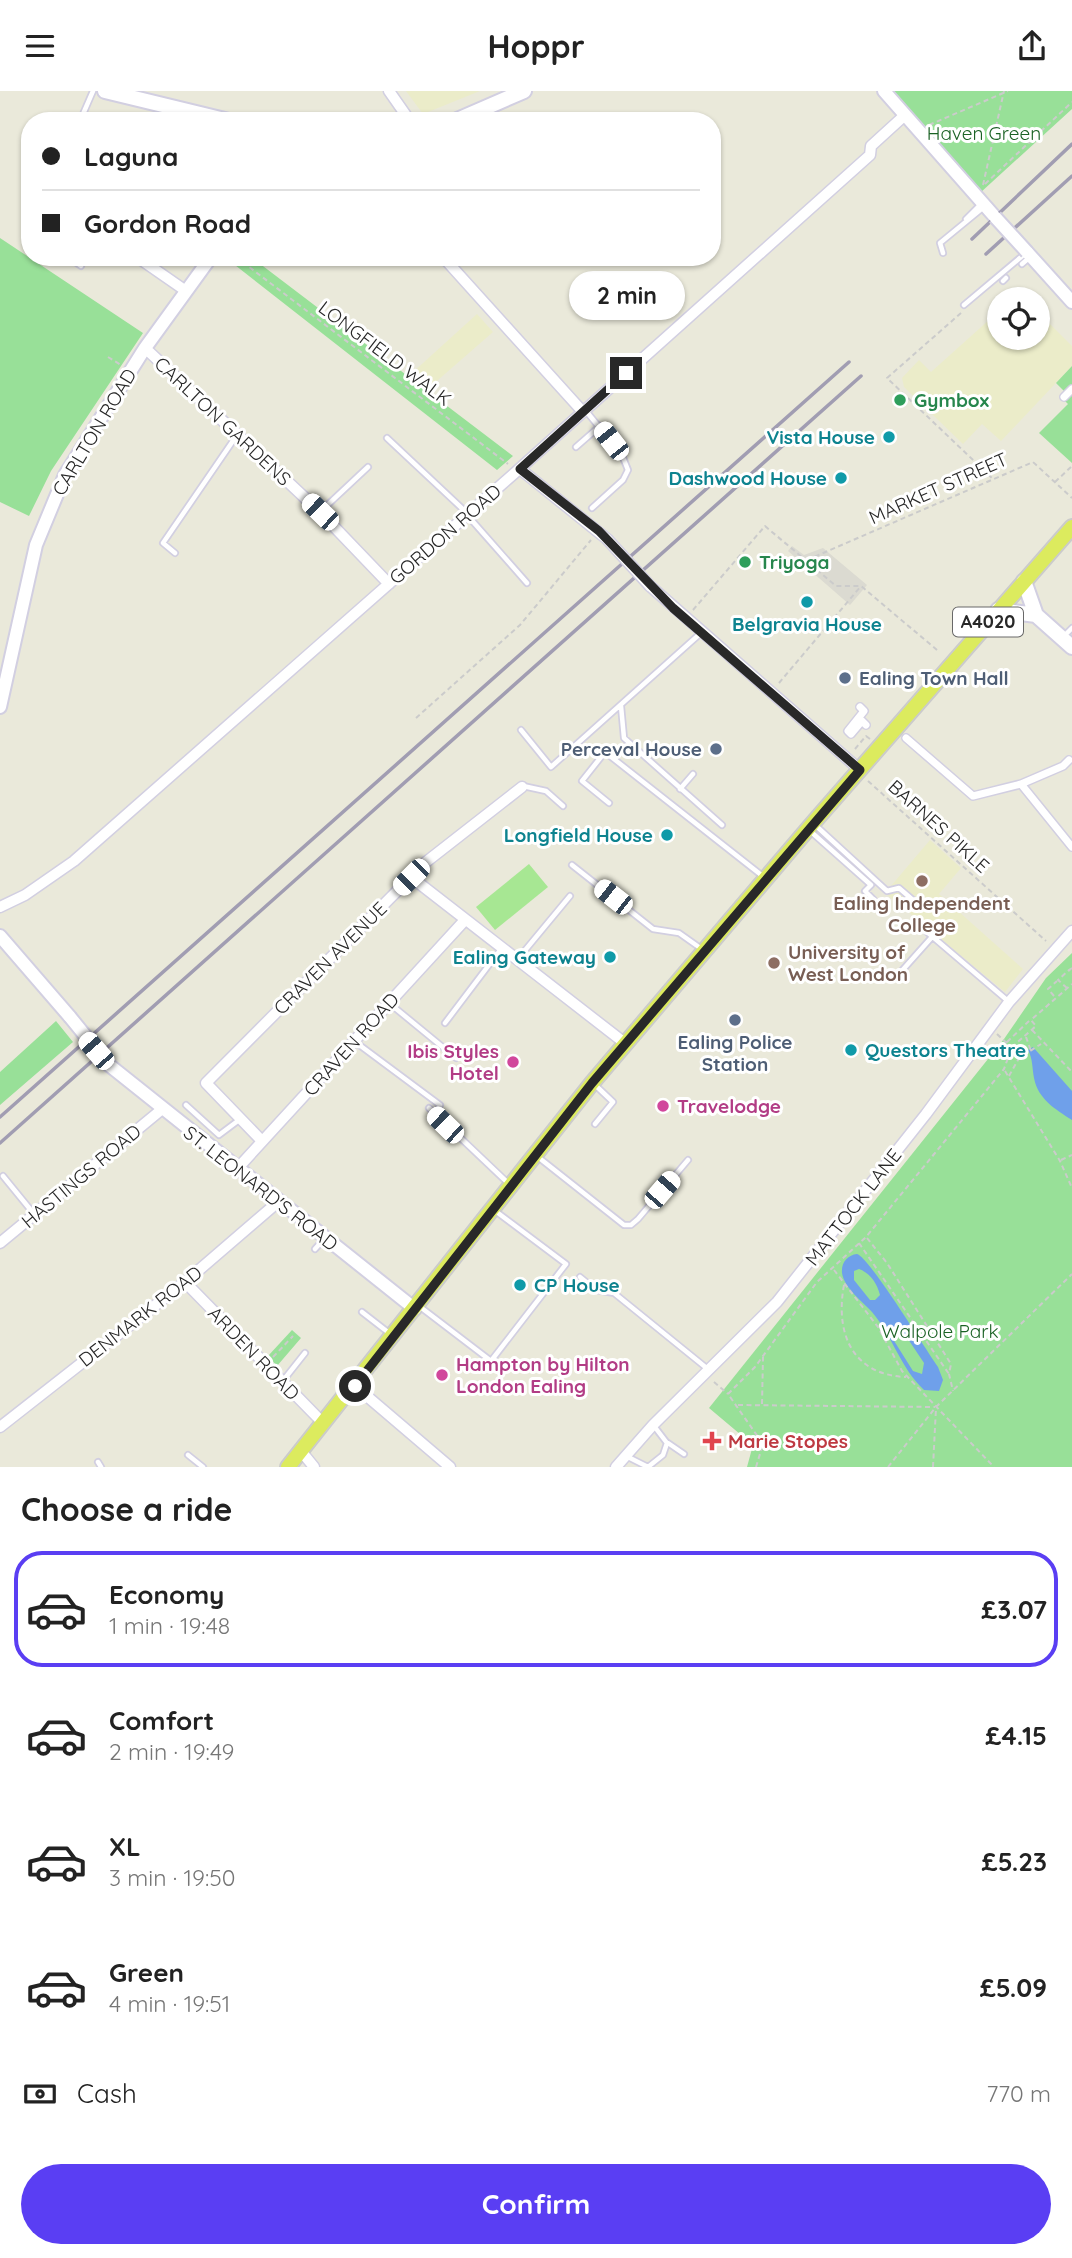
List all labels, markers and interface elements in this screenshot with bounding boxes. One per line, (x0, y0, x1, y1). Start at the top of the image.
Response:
text: Hoppr (487, 26, 585, 66)
icon: menu (21, 27, 59, 65)
icon: share (1013, 27, 1051, 65)
park label: Haven Green (927, 121, 1041, 145)
text: Laguna (84, 140, 178, 173)
text: Gordon Road (84, 207, 251, 240)
callout: 2 min (568, 271, 684, 321)
text: 2 min (597, 281, 657, 310)
map controls (987, 287, 1050, 350)
button: locate (987, 287, 1050, 350)
street label: LONGFIELD WALK (314, 295, 456, 411)
street label: CARLTON GARDENS (150, 351, 296, 491)
route end (610, 357, 642, 389)
street label: CARLTON ROAD (47, 364, 141, 500)
place label: Gymbox (914, 388, 989, 412)
marker: Gymbox (892, 392, 908, 408)
car (590, 418, 633, 464)
place label: Vista House (766, 425, 875, 449)
marker: Vista House (881, 429, 897, 445)
street label: MARKET STREET (865, 447, 1011, 529)
place label: Dashwood House (669, 466, 827, 490)
marker: Dashwood House (833, 470, 849, 486)
street label: GORDON ROAD (384, 479, 506, 589)
car (298, 490, 343, 534)
place label: Triyoga (759, 550, 829, 574)
marker: Triyoga (737, 554, 753, 570)
marker: Belgravia House (799, 594, 815, 610)
road number: A4020 (953, 607, 1023, 637)
place label: Belgravia House (732, 612, 882, 636)
place label: Ealing Town Hall (859, 666, 1009, 690)
marker: Ealing Town Hall (837, 670, 853, 686)
place label: Perceval House (561, 737, 702, 761)
marker: Perceval House (708, 741, 724, 757)
street label: BARNES PIKLE (884, 774, 994, 878)
place label: Longfield House (504, 823, 653, 847)
marker: Longfield House (659, 827, 675, 843)
car (389, 855, 434, 899)
marker: Ealing Independent College (914, 873, 930, 889)
car (590, 876, 637, 918)
place label: Ealing Independent College (833, 891, 1011, 937)
street label: CRAVEN AVENUE (268, 896, 392, 1020)
place label: University of West London (788, 940, 908, 986)
place label: Ealing Gateway (453, 945, 596, 969)
marker: Ealing Gateway (602, 949, 618, 965)
marker: University of West London (766, 955, 782, 971)
street label: CRAVEN ROAD (298, 987, 404, 1101)
marker: Ealing Police Station (727, 1012, 743, 1028)
car (75, 1028, 118, 1074)
place label: Ealing Police Station (677, 1030, 793, 1076)
place label: Questors Theatre (865, 1038, 1026, 1062)
place label: Ibis Styles Hotel (407, 1039, 499, 1085)
marker: Questors Theatre (843, 1042, 859, 1058)
marker: Ibis Styles Hotel (505, 1054, 521, 1070)
place label: Travelodge (677, 1094, 781, 1118)
marker: Travelodge (655, 1098, 671, 1114)
car (423, 1103, 468, 1147)
street label: HASTINGS ROAD (16, 1119, 146, 1233)
street label: ST. LEONARD'S ROAD (179, 1120, 343, 1256)
street label: MATTOCK LANE (800, 1144, 906, 1270)
car (641, 1167, 684, 1213)
street label: DENMARK ROAD (74, 1260, 206, 1372)
place label: CP House (534, 1273, 620, 1297)
marker: CP House (512, 1277, 528, 1293)
street label: ARDEN ROAD (203, 1301, 305, 1405)
park label: Walpole Park (881, 1319, 999, 1343)
place label: Hampton by Hilton London Ealing (456, 1352, 630, 1398)
marker: Hampton by Hilton London Ealing (434, 1367, 450, 1383)
route start (339, 1370, 371, 1402)
place label: Marie Stopes (728, 1429, 848, 1453)
marker: Marie Stopes (702, 1431, 722, 1451)
text: Choose a ride (21, 1489, 233, 1529)
icon: car (25, 1578, 88, 1641)
text: Economy (109, 1578, 224, 1611)
text: £3.07 (981, 1593, 1047, 1626)
text: 1 min · 19:48 (109, 1611, 230, 1640)
icon: car (25, 1704, 88, 1767)
text: Comfort (109, 1704, 214, 1737)
text: £4.15 (985, 1719, 1047, 1752)
text: 2 min · 19:49 (109, 1737, 234, 1766)
icon: car (25, 1830, 88, 1893)
text: XL (109, 1830, 141, 1863)
text: £5.23 (982, 1845, 1047, 1878)
text: 3 min · 19:50 (109, 1863, 235, 1892)
icon: car (25, 1956, 88, 2019)
text: Green (109, 1956, 184, 1989)
text: £5.09 (980, 1971, 1047, 2004)
text: 4 min · 19:51 (109, 1989, 230, 2018)
icon: cash (21, 2075, 59, 2113)
text: Cash (77, 2077, 137, 2110)
text: 770 m (986, 2079, 1051, 2108)
button: Confirm (21, 2164, 1051, 2244)

